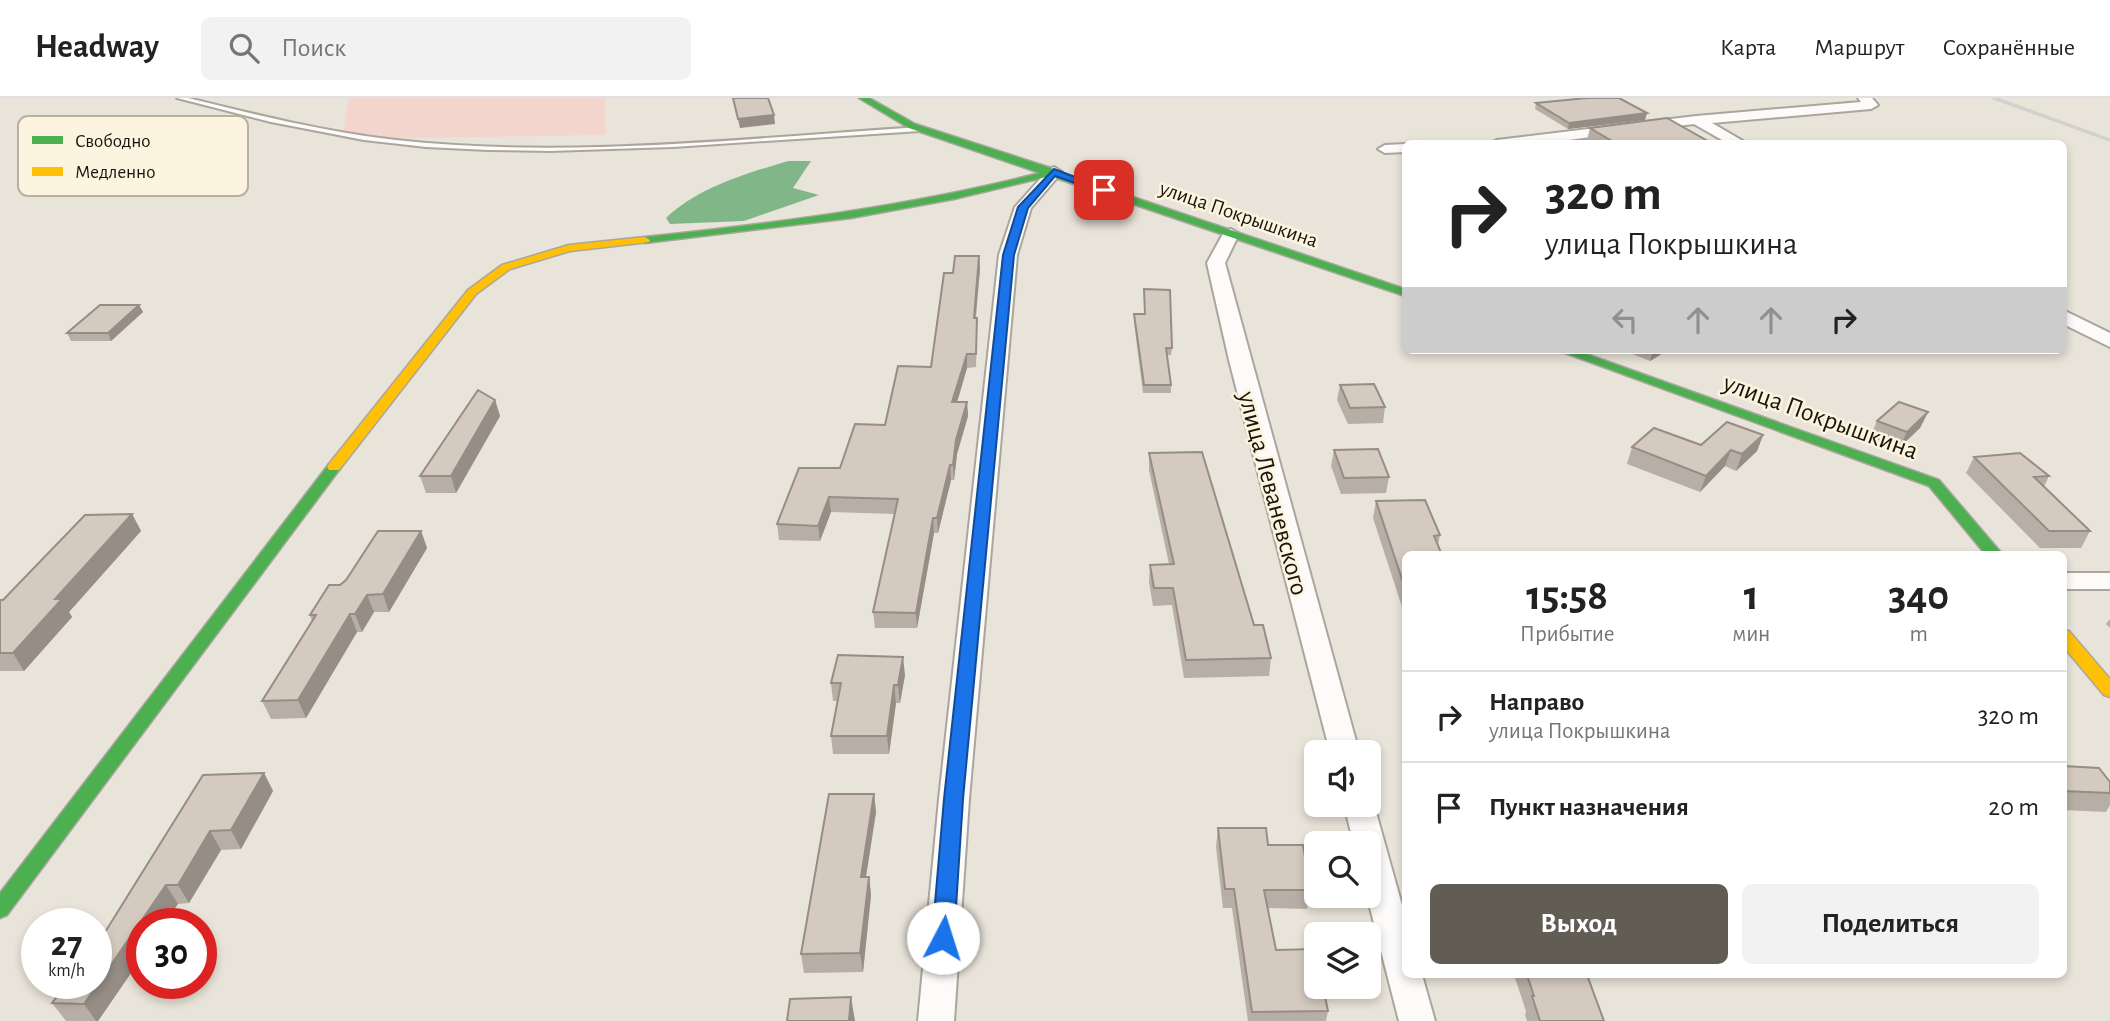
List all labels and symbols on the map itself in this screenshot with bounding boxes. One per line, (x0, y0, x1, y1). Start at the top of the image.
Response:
legend (18, 116, 248, 196)
text: Свободно (75, 132, 151, 151)
pin (1074, 160, 1134, 220)
text: Медленно (75, 163, 155, 182)
street label: улица Покрышкина (1156, 177, 1321, 252)
street label: улица Покрышкина (1719, 369, 1922, 464)
street label: улица Леваневского (1233, 388, 1313, 598)
position arrow (906, 901, 980, 975)
speed limit sign: 30 (126, 908, 217, 999)

